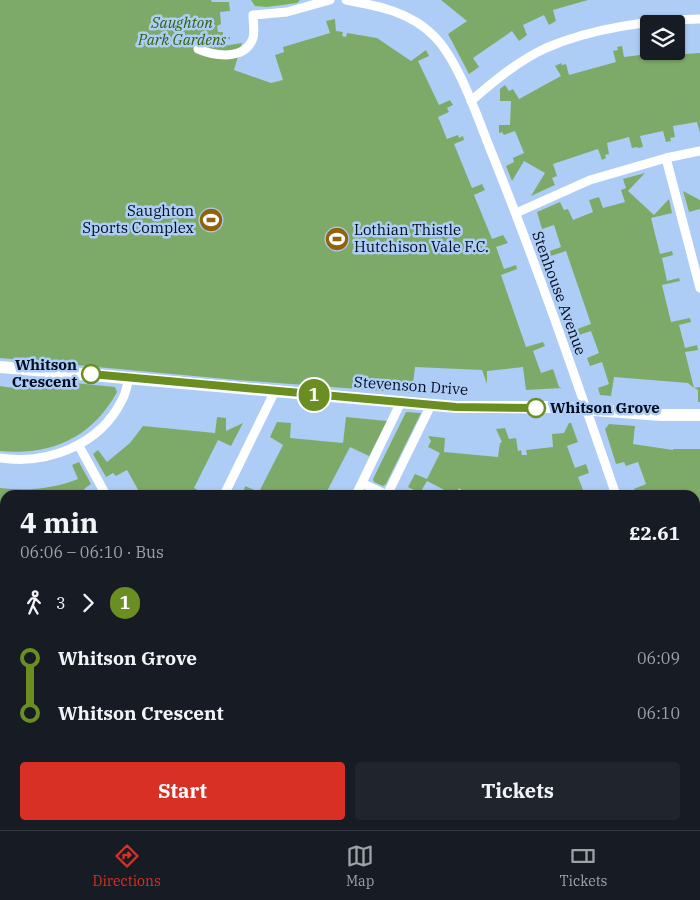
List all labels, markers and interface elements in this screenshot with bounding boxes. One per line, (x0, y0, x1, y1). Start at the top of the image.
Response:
park label: Saughton Park Gardens (137, 13, 226, 49)
map controls (640, 15, 685, 60)
button: layers (640, 15, 685, 60)
place label: Saughton Sports Complex (82, 201, 194, 237)
sports icon: Saughton Sports Complex (198, 207, 224, 233)
place label: Lothian Thistle Hutchison Vale F.C. (354, 220, 489, 256)
sports icon: Lothian Thistle Hutchison Vale F.C. (324, 226, 350, 252)
street label: Stenhouse Avenue (528, 228, 591, 357)
place label: Whitson Crescent (12, 355, 77, 391)
marker: Whitson Crescent (81, 364, 101, 384)
street label: Stevenson Drive (353, 372, 469, 399)
line badge: 1 (298, 379, 330, 411)
text: 1 (309, 383, 319, 406)
marker: Whitson Grove (526, 398, 546, 418)
place label: Whitson Grove (550, 398, 660, 417)
text: 4 min (20, 504, 98, 541)
text: £2.61 (629, 521, 680, 545)
text: 06:06 – 06:10 · Bus (20, 542, 164, 562)
icon: walk (20, 589, 48, 617)
icon: forward (74, 589, 102, 617)
text: 1 (120, 591, 130, 614)
text: 3 (56, 593, 66, 613)
text: Whitson Grove (58, 646, 197, 670)
text: 06:09 (637, 648, 680, 668)
text: Whitson Crescent (58, 701, 224, 725)
text: 06:10 (637, 703, 680, 723)
button: Start (20, 762, 345, 820)
button: Tickets (355, 762, 680, 820)
tab: Directions (93, 842, 161, 890)
tab: Map (346, 842, 374, 890)
tab: Tickets (559, 842, 607, 890)

